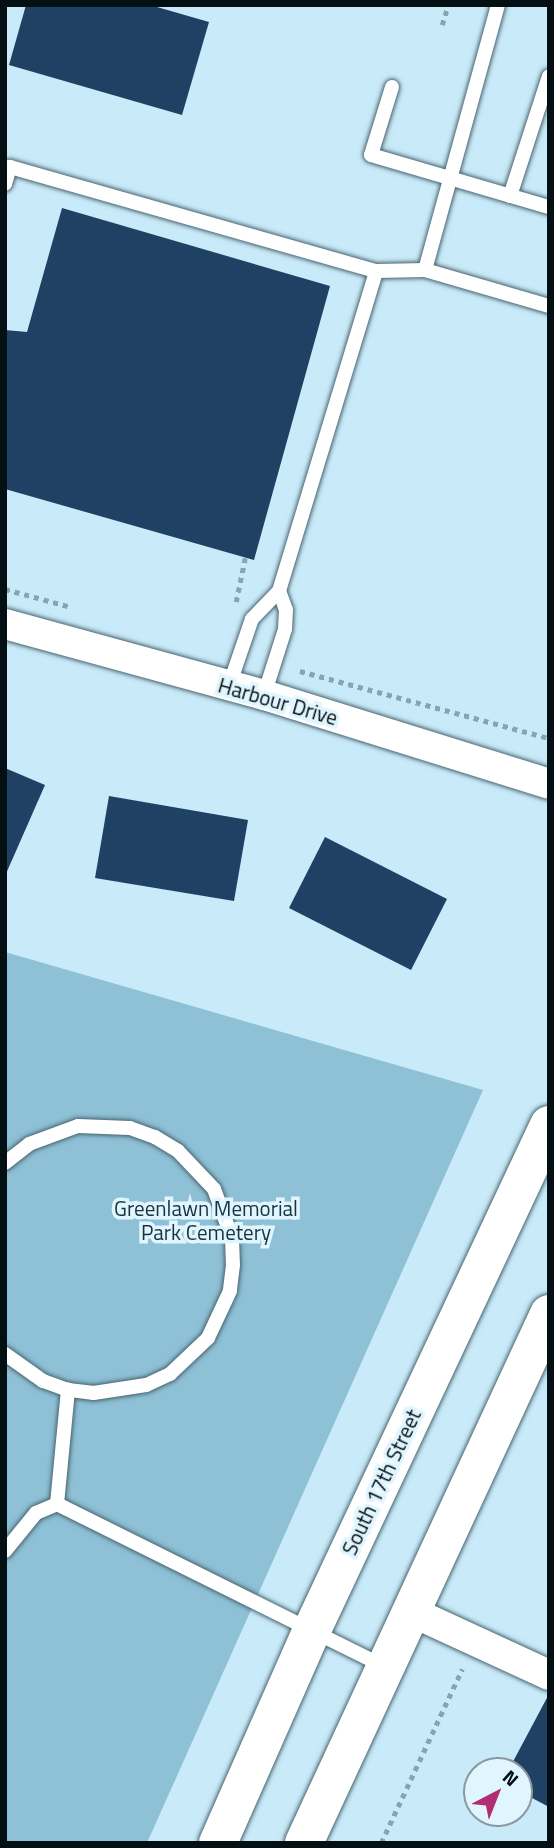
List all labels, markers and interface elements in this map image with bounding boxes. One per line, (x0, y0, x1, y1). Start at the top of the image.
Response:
street label: Harbour Drive (215, 672, 341, 730)
park label: Greenlawn Memorial Park Cemetery (114, 1195, 298, 1245)
street label: South 17th Street (336, 1405, 426, 1559)
north arrow (463, 1757, 533, 1827)
text: N (496, 1762, 526, 1793)

